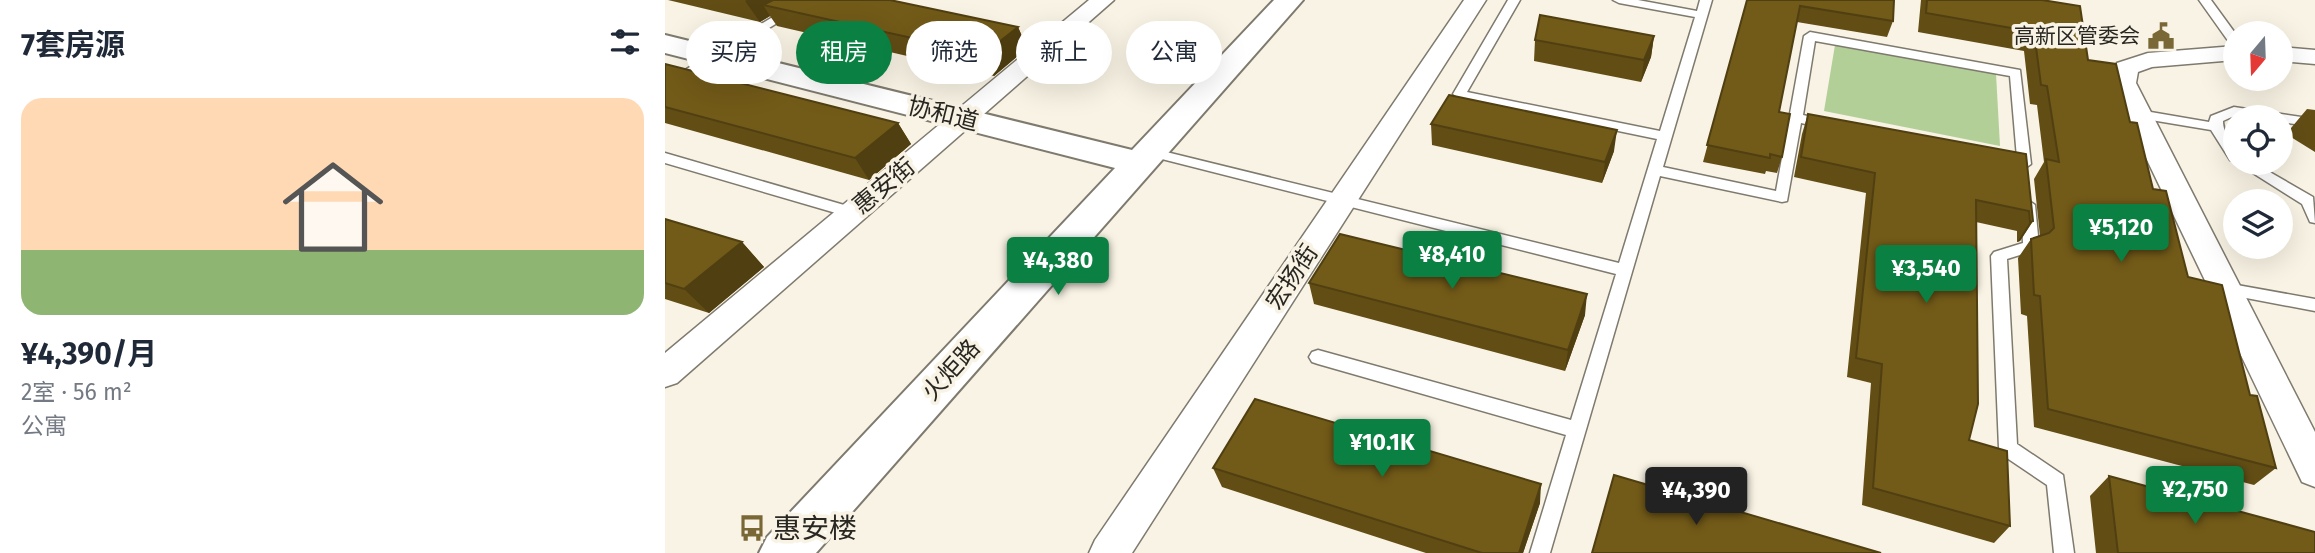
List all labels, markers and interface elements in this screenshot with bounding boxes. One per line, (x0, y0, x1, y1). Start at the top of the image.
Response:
chip: 买房 (686, 21, 782, 84)
chip: 租房 (796, 21, 892, 84)
chip: 筛选 (906, 21, 1002, 84)
chip: 新上 (1016, 21, 1112, 84)
chip: 公寓 (1126, 21, 1222, 84)
public building icon: 高新区管委会 (2146, 21, 2176, 51)
north arrow (2223, 21, 2293, 91)
map controls (2223, 21, 2293, 259)
icon: filters (606, 23, 644, 61)
place label: 高新区管委会 (2014, 23, 2140, 49)
text: 7套房源 (21, 27, 125, 63)
street label: 协和道 (905, 92, 981, 136)
button: locate (2223, 105, 2293, 175)
icon: home (270, 144, 396, 270)
street label: 惠安街 (847, 152, 921, 220)
button: layers (2223, 189, 2293, 259)
pin: ¥5,120 (2064, 204, 2178, 264)
text: ¥5,120 (2089, 213, 2153, 241)
pin: ¥8,410 (1395, 232, 1509, 291)
pin: ¥4,380 (1001, 238, 1115, 297)
street label: 宏扬街 (1260, 239, 1324, 315)
text: ¥8,410 (1419, 240, 1485, 268)
text: ¥4,380 (1023, 246, 1093, 274)
pin: ¥3,540 (1869, 246, 1983, 305)
text: ¥3,540 (1891, 254, 1961, 282)
street label: 火炬路 (917, 334, 985, 406)
text: ¥4,390/月 (21, 336, 157, 372)
text: 2室 · 56 m² (21, 378, 132, 406)
text: 公寓 (21, 412, 67, 440)
pin: ¥10.1K (1325, 420, 1439, 479)
text: ¥10.1K (1350, 428, 1414, 456)
pin: ¥2,750 (2138, 466, 2252, 526)
pin: ¥4,390 (1639, 468, 1753, 527)
text: ¥2,750 (2162, 475, 2228, 503)
text: ¥4,390 (1661, 476, 1731, 504)
place label: 惠安楼 (773, 512, 857, 545)
bus stop icon: 惠安楼 (737, 513, 767, 543)

